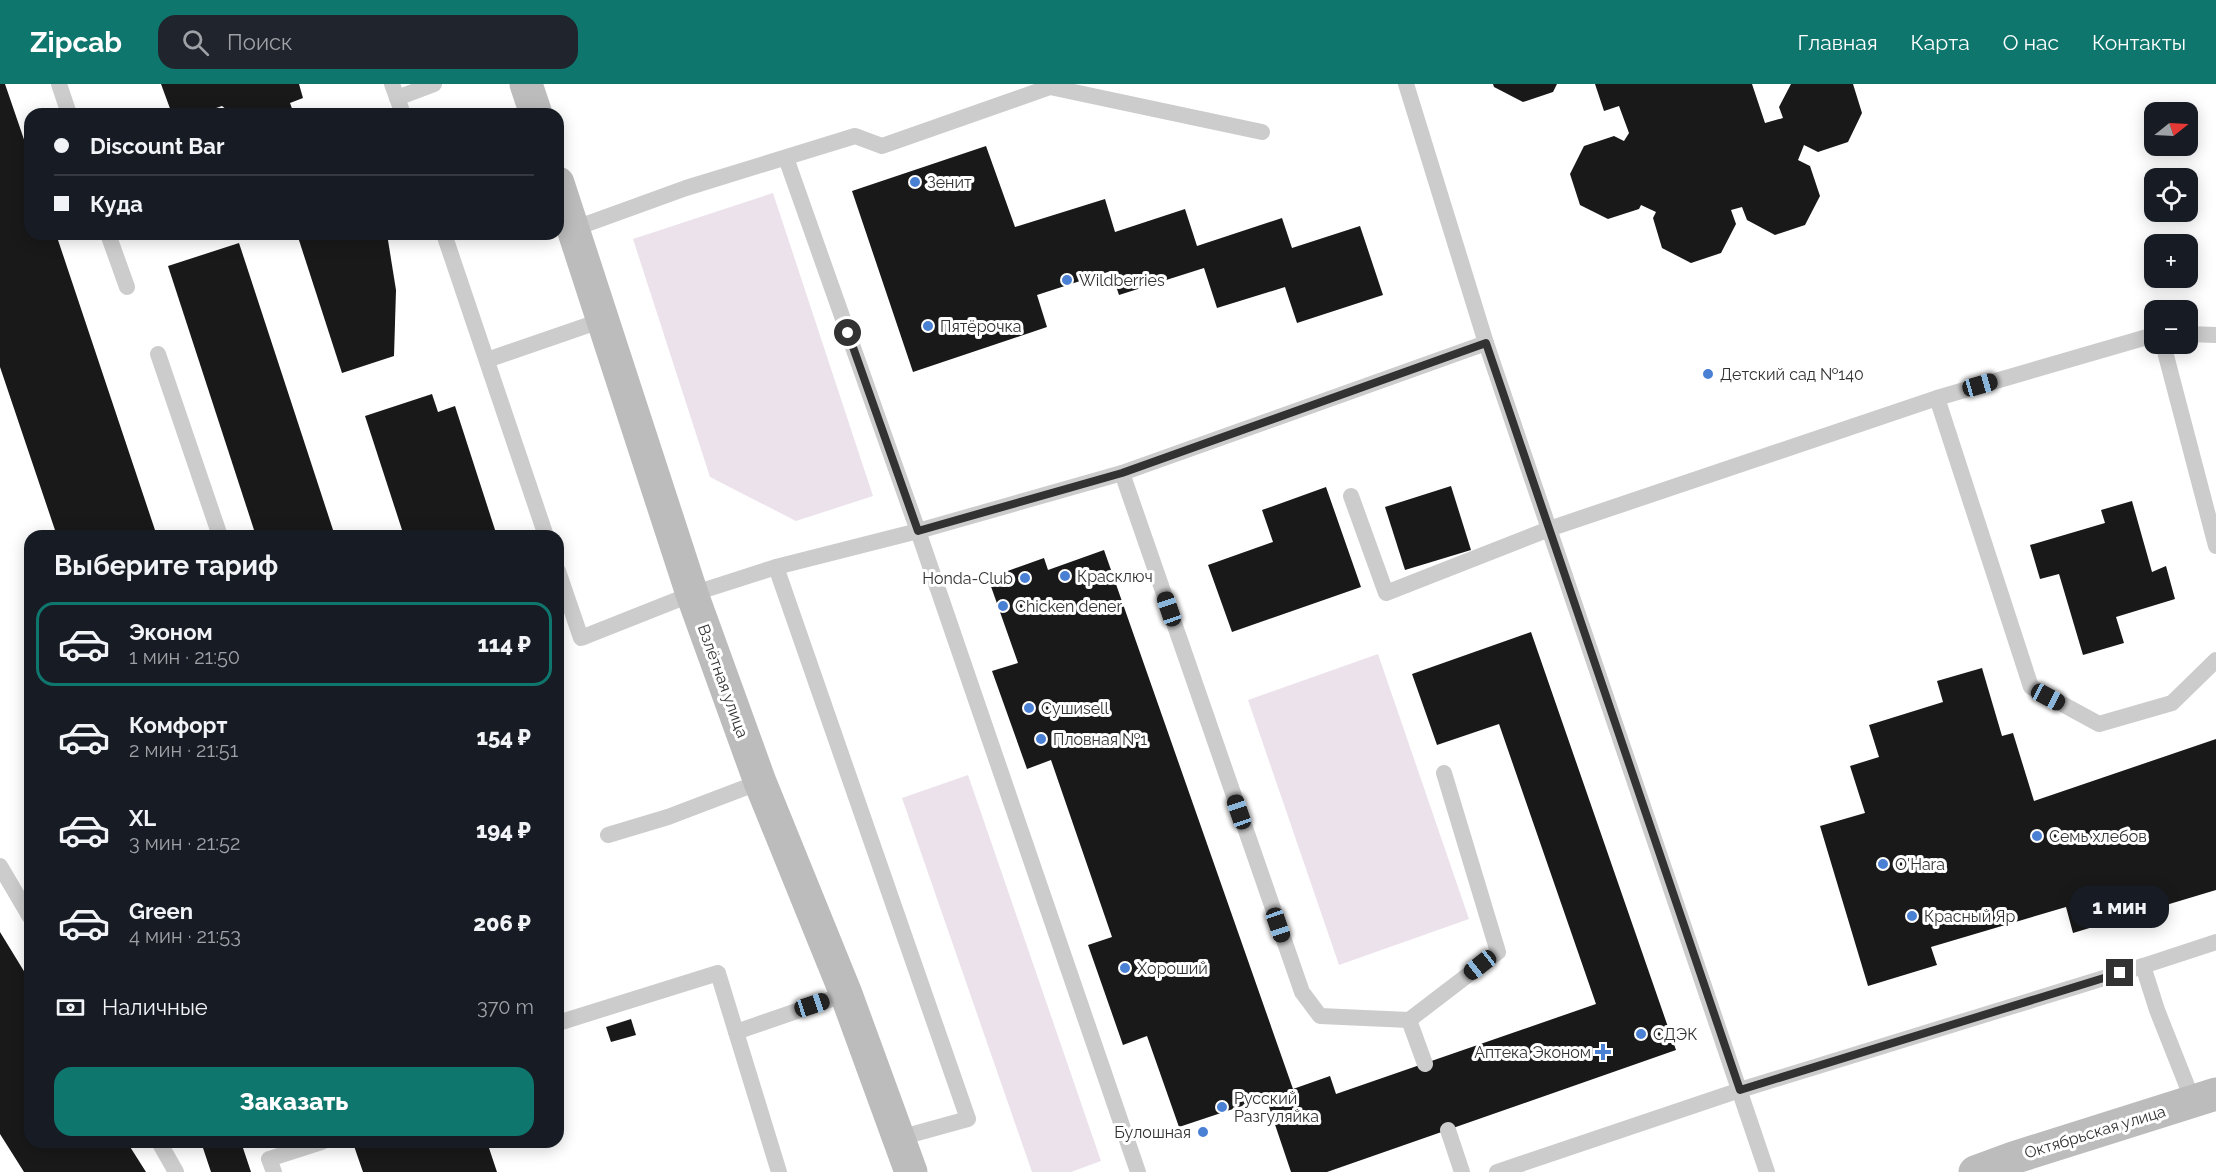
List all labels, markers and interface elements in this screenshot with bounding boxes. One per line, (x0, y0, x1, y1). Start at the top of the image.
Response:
search box (158, 15, 578, 69)
text: Zipcab (30, 26, 122, 59)
icon: search (179, 26, 212, 59)
text: Поиск (227, 29, 292, 55)
text: Главная (1798, 30, 1878, 55)
text: Карта (1911, 30, 1970, 55)
text: О нас (2003, 30, 2059, 55)
text: Контакты (2092, 30, 2186, 55)
north arrow (2144, 102, 2198, 156)
map controls (2144, 102, 2198, 354)
text: Discount Bar (90, 133, 224, 159)
button: locate (2144, 168, 2198, 222)
place label: Зенит (927, 173, 972, 192)
marker: Зенит (908, 175, 922, 189)
text: Куда (90, 191, 143, 217)
button: + (2144, 234, 2198, 288)
place label: Wildberries (1079, 271, 1165, 290)
marker: Wildberries (1060, 273, 1074, 287)
button: − (2144, 300, 2198, 354)
place label: Пятёрочка (940, 317, 1021, 336)
route start (834, 319, 861, 346)
marker: Пятёрочка (921, 319, 935, 333)
place label: Детский сад №140 (1720, 365, 1864, 384)
marker: Детский сад №140 (1701, 367, 1715, 381)
car (1960, 371, 2000, 399)
text: Выберите тариф (54, 550, 278, 581)
place label: Красключ (1077, 567, 1153, 586)
place label: Honda-Club (922, 569, 1013, 588)
marker: Красключ (1058, 569, 1072, 583)
marker: Honda-Club (1018, 571, 1032, 585)
car (1155, 589, 1183, 629)
place label: Chicken dener (1015, 597, 1122, 616)
marker: Chicken dener (996, 599, 1010, 613)
icon: car (57, 617, 111, 671)
text: Эконом (129, 619, 213, 645)
street label: Взлётная улица (694, 622, 752, 740)
text: 114 ₽ (477, 631, 531, 657)
text: 1 мин · 21:50 (129, 645, 240, 669)
car (2028, 681, 2068, 713)
place label: Сушиsell (1041, 699, 1109, 718)
marker: Сушиsell (1022, 701, 1036, 715)
icon: car (57, 710, 111, 764)
text: Комфорт (129, 712, 227, 738)
text: 154 ₽ (477, 724, 531, 750)
place label: Пловная №1 (1053, 730, 1147, 749)
marker: Пловная №1 (1034, 732, 1048, 746)
text: 2 мин · 21:51 (129, 738, 238, 762)
car (1225, 792, 1253, 832)
icon: car (57, 803, 111, 857)
text: XL (129, 805, 156, 831)
text: 194 ₽ (476, 817, 531, 843)
place label: Семь хлебов (2049, 827, 2147, 846)
marker: Семь хлебов (2030, 829, 2044, 843)
text: 3 мин · 21:52 (129, 831, 240, 855)
place label: O'Hara (1895, 855, 1945, 874)
marker: O'Hara (1876, 857, 1890, 871)
callout: 1 мин (2070, 886, 2170, 928)
text: 1 мин (2092, 895, 2147, 919)
icon: car (57, 896, 111, 950)
text: Green (129, 898, 193, 924)
car (1264, 905, 1292, 945)
place label: Красный Яр (1924, 907, 2015, 926)
marker: Красный Яр (1905, 909, 1919, 923)
text: 206 ₽ (473, 910, 531, 936)
text: 4 мин · 21:53 (129, 924, 241, 948)
car (1460, 947, 1500, 983)
place label: Хороший (1137, 959, 1208, 978)
route end (2106, 959, 2133, 986)
marker: Хороший (1118, 961, 1132, 975)
icon: cash (54, 991, 87, 1024)
car (792, 991, 832, 1019)
text: Наличные (102, 994, 208, 1020)
text: 370 m (477, 995, 534, 1019)
place label: СДЭК (1653, 1025, 1697, 1044)
marker: СДЭК (1634, 1027, 1648, 1041)
place label: Аптека Эконом (1474, 1043, 1591, 1062)
marker: Аптека Эконом (1596, 1045, 1610, 1059)
button: Заказать (54, 1067, 534, 1136)
place label: Русский Разгуляйка (1234, 1089, 1319, 1126)
marker: Русский Разгуляйка (1215, 1100, 1229, 1114)
street label: Октябрьская улица (2022, 1102, 2168, 1162)
place label: Булошная (1114, 1123, 1191, 1142)
marker: Булошная (1196, 1125, 1210, 1139)

